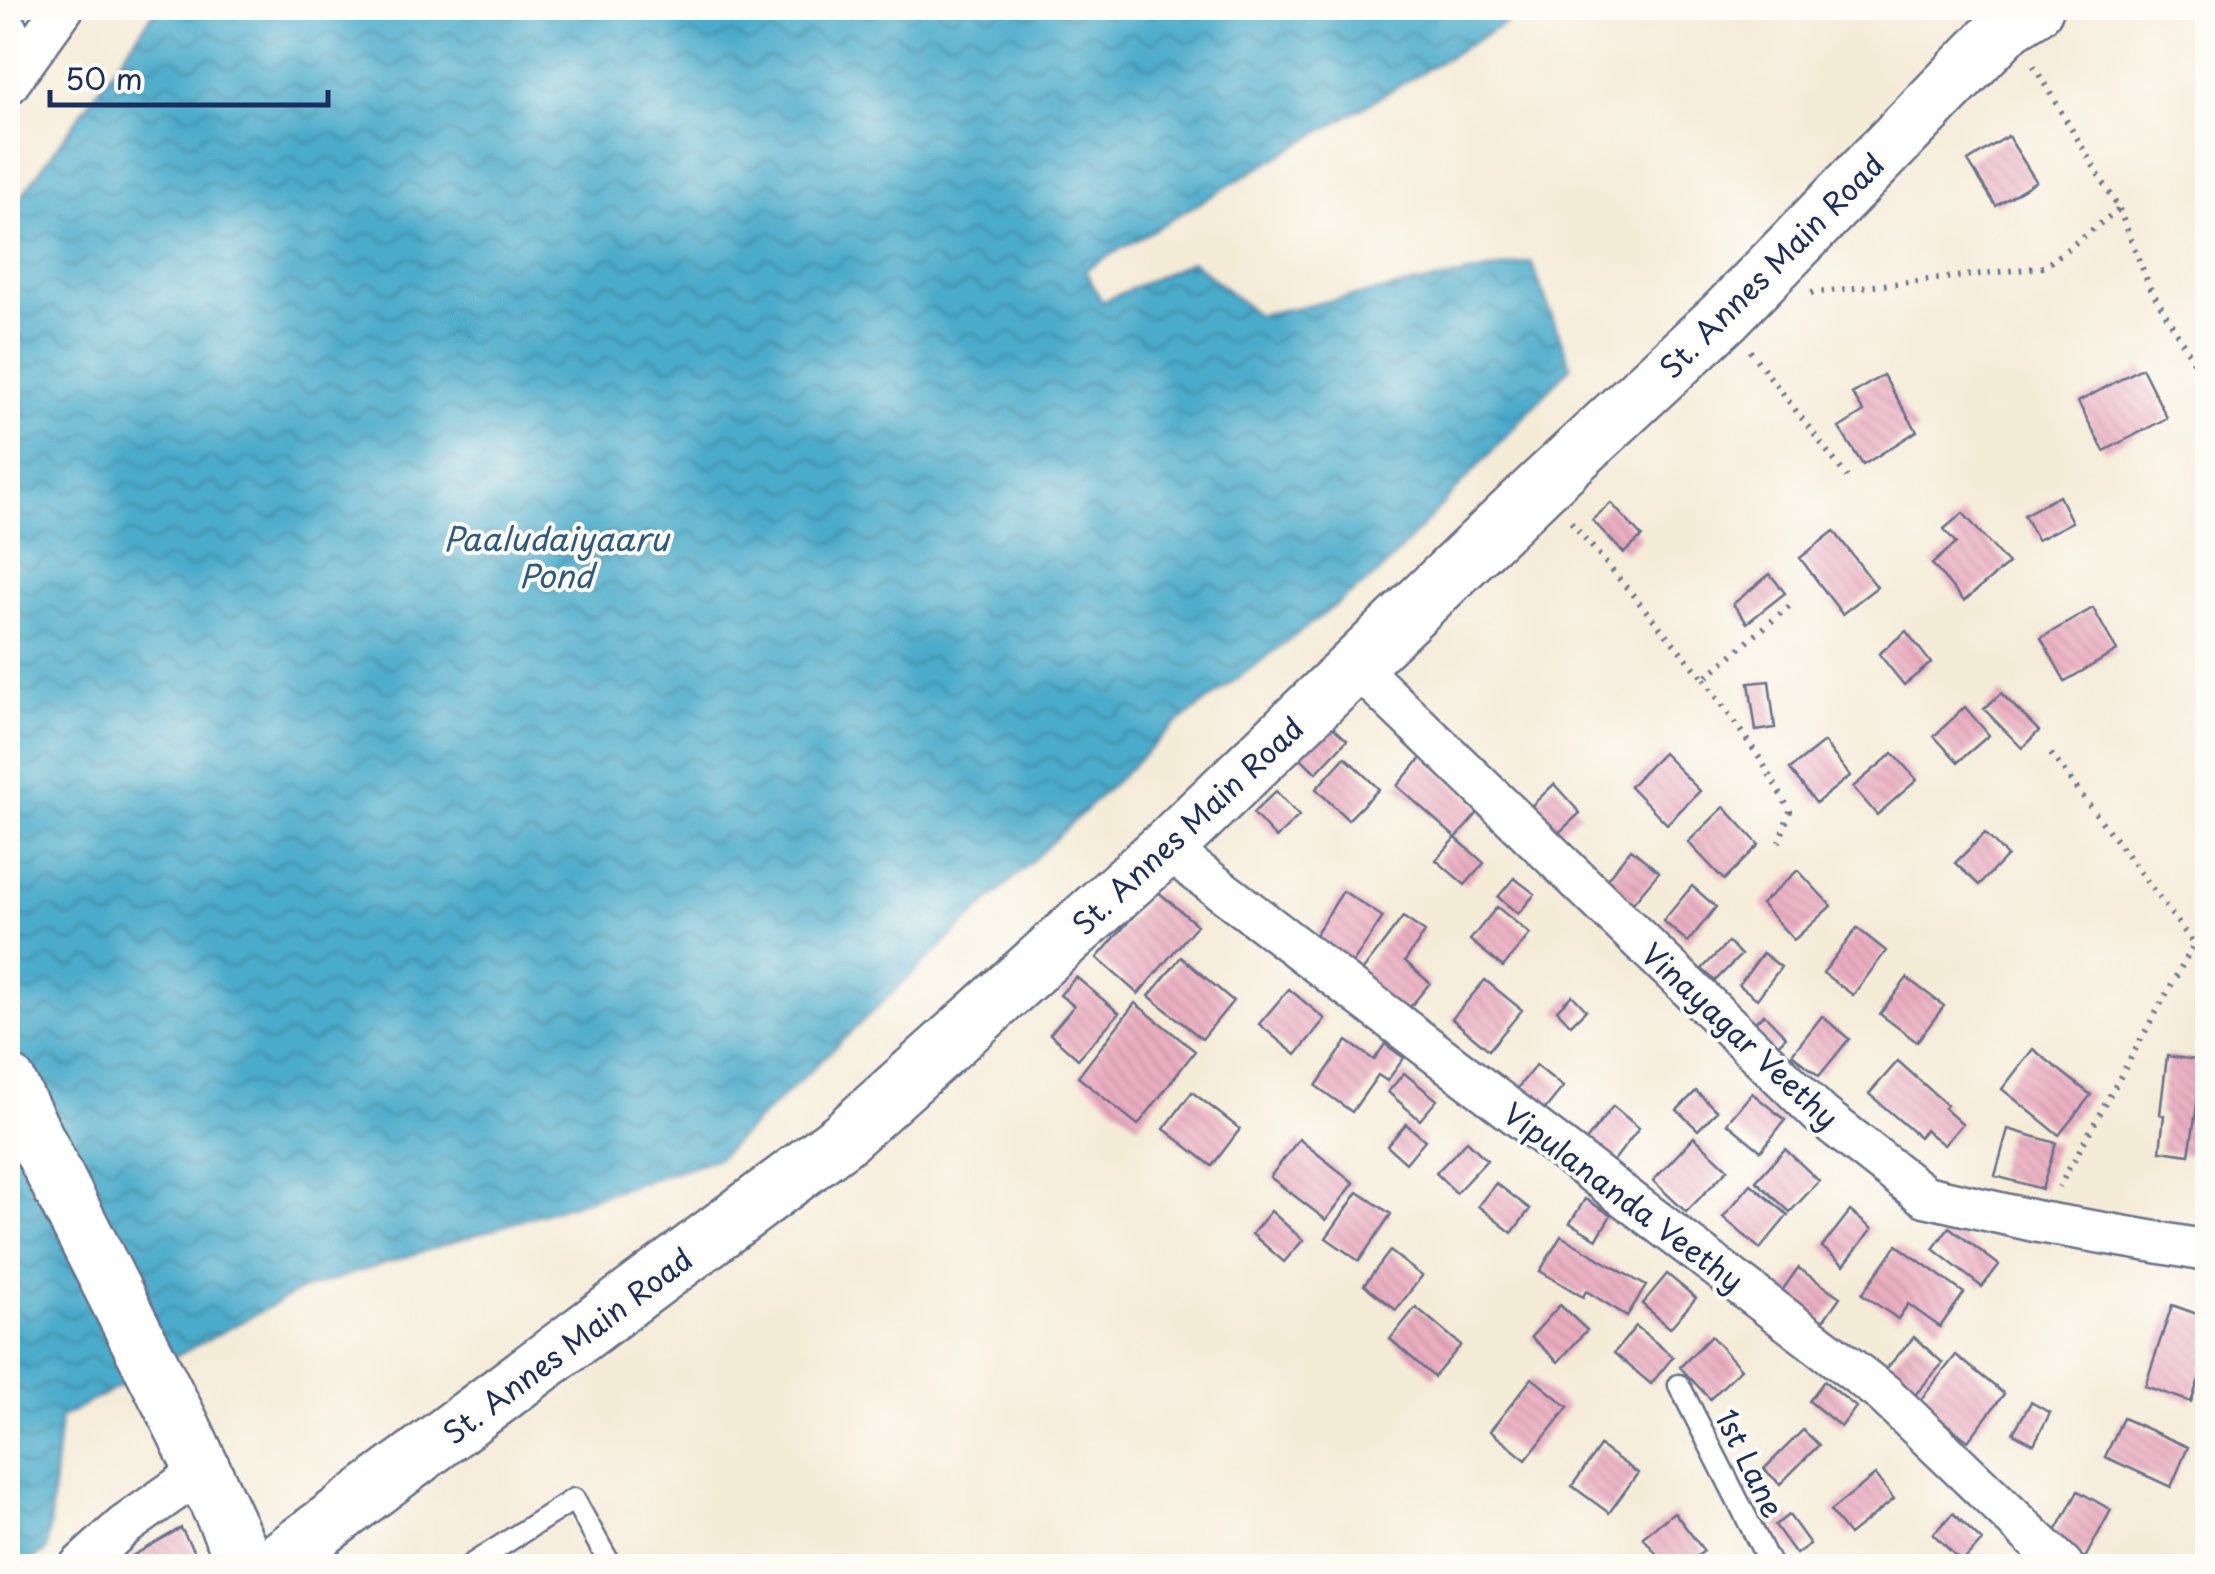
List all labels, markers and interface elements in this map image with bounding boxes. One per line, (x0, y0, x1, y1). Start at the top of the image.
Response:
scale bar (50, 45, 328, 107)
text: 50 m (65, 55, 143, 100)
street label: St. Annes Main Road (1648, 142, 1894, 388)
water label: Paaludaiyaaru Pond (443, 514, 671, 599)
street label: St. Annes Main Road (1061, 705, 1313, 945)
street label: Vinayagar Veethy (1632, 931, 1850, 1139)
street label: Vipulananda Veethy (1494, 1090, 1754, 1302)
street label: St. Annes Main Road (433, 1236, 701, 1454)
street label: 1st Lane (1705, 1401, 1797, 1525)

